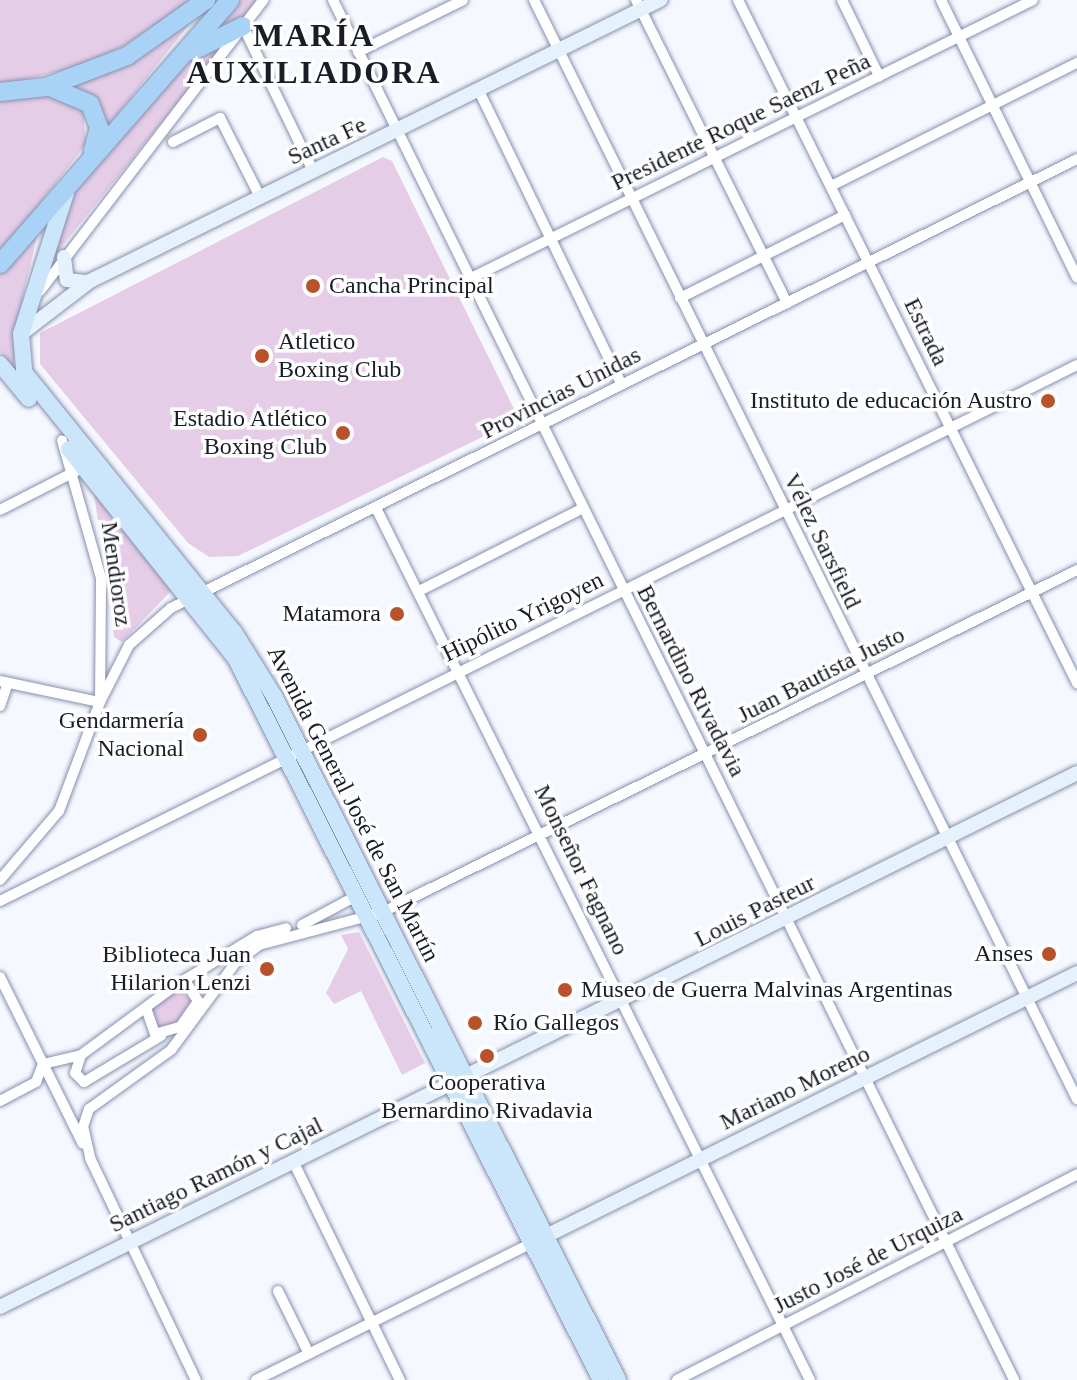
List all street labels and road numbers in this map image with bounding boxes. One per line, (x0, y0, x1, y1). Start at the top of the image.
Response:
street label: Presidente Roque Saenz Peña (607, 47, 875, 197)
street label: Santa Fe (283, 110, 371, 172)
street label: Estrada (897, 293, 955, 371)
street label: Provincias Unidas (476, 340, 646, 446)
street label: Vélez Sarsfield (777, 469, 867, 613)
street label: Mendioroz (94, 520, 138, 628)
street label: Hipólito Yrigoyen (437, 565, 609, 669)
street label: Bernardino Rivadavia (630, 580, 752, 782)
street label: Juan Bautista Justo (732, 620, 910, 730)
street label: Avenida General José de San Martín (261, 641, 445, 967)
street label: Monseñor Fagnano (527, 780, 635, 960)
street label: Louis Pasteur (690, 868, 820, 954)
street label: Mariano Moreno (715, 1039, 875, 1137)
street label: Santiago Ramón y Cajal (105, 1111, 327, 1239)
street label: Justo José de Urquiza (769, 1200, 967, 1320)

